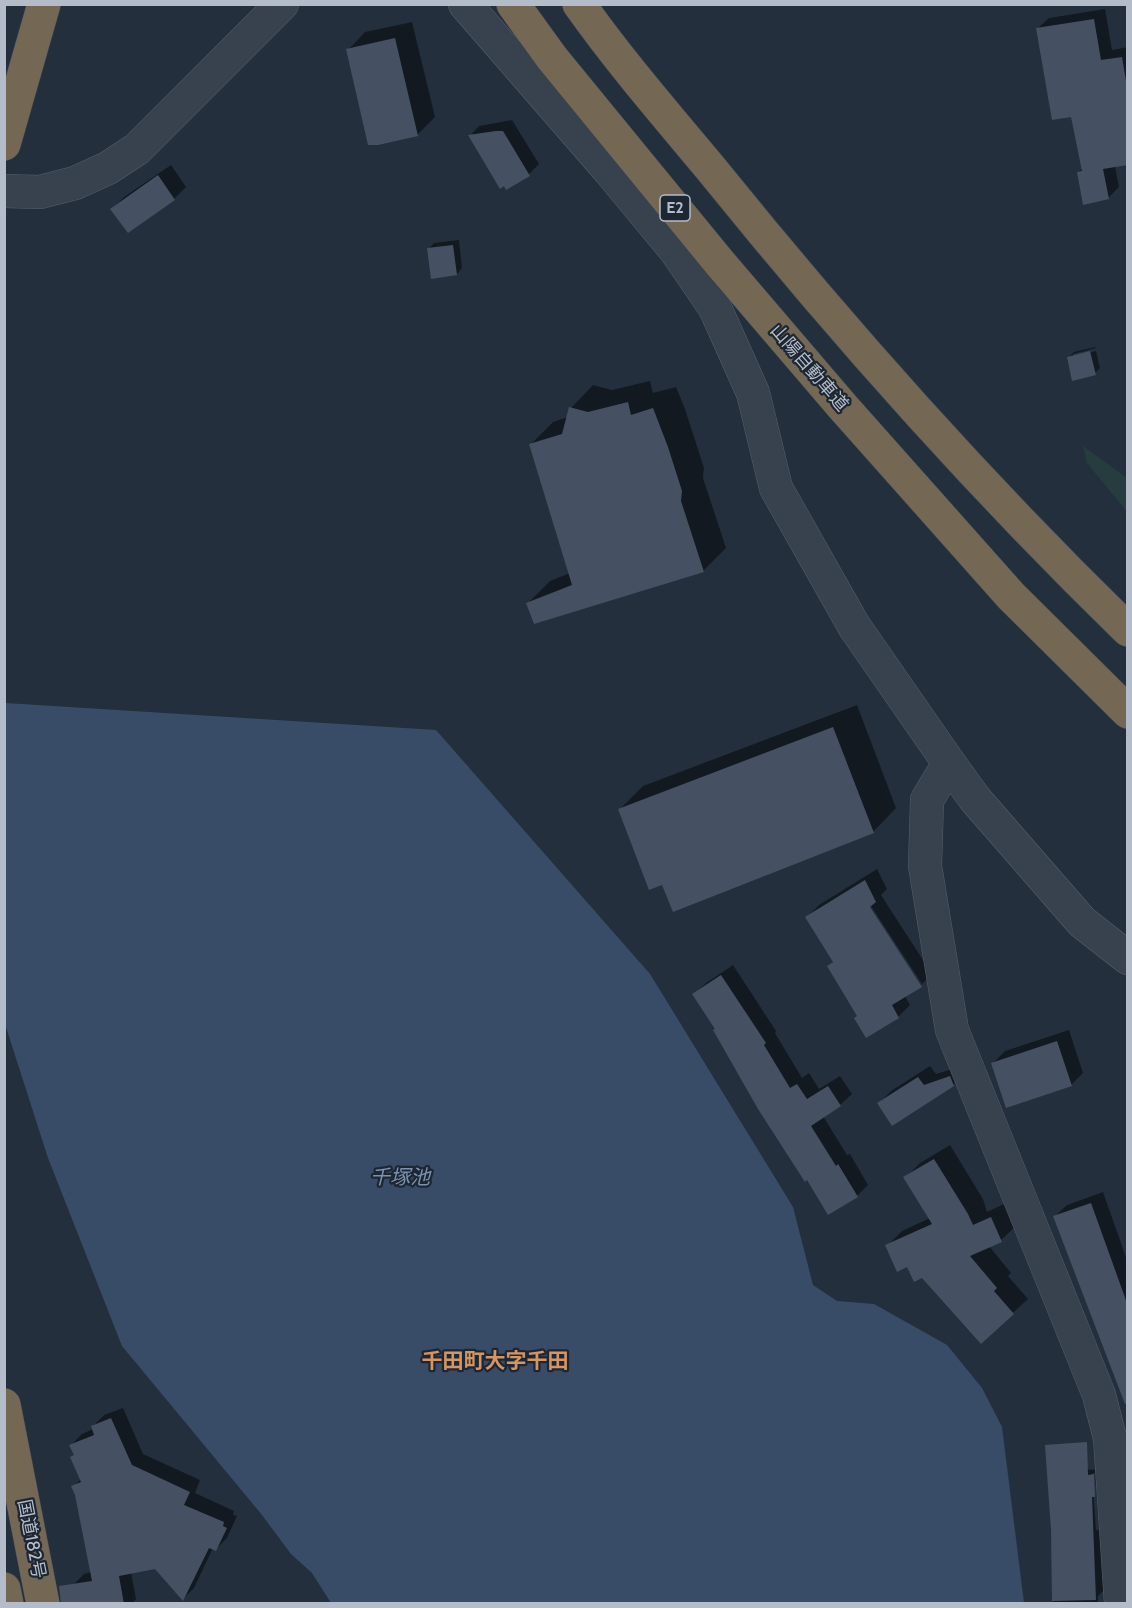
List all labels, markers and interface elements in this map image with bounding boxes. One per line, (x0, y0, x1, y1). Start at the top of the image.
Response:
road number: E2 (660, 195, 690, 221)
street label: 山陽自動車道 (765, 320, 853, 416)
water label: 千塚池 (370, 1166, 430, 1190)
district label: 千田町大字千田 (422, 1349, 568, 1375)
street label: 国道182号 (13, 1498, 49, 1580)

